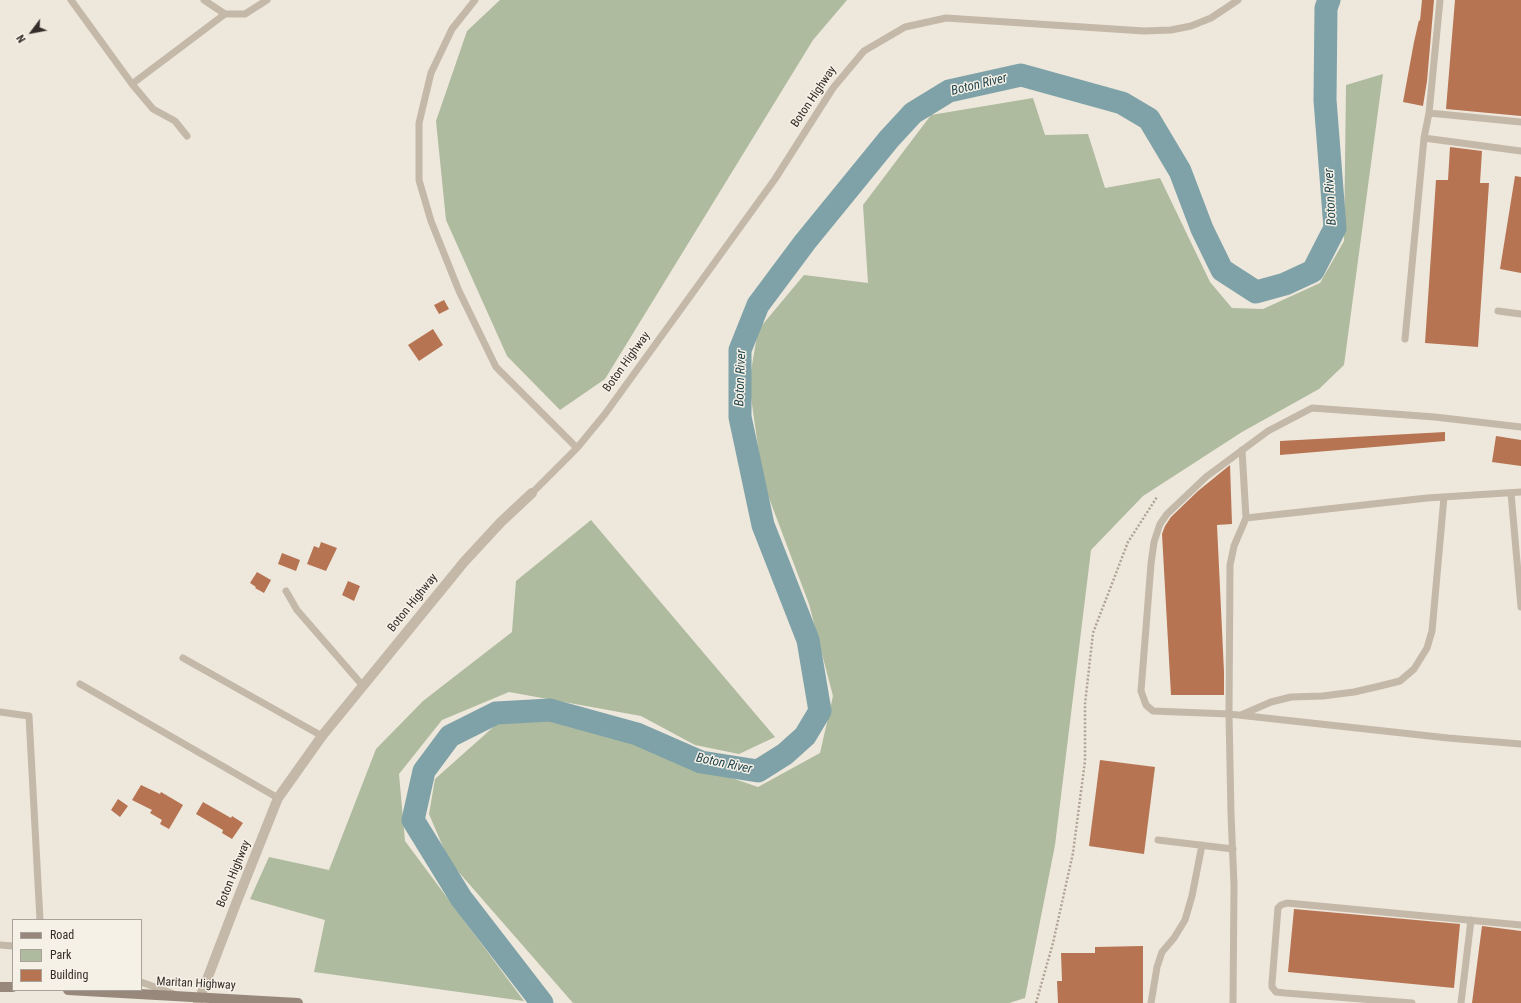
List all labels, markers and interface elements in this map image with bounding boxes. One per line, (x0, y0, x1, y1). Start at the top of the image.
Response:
north arrow (12, 12, 52, 52)
text: N (14, 32, 29, 45)
street label: Boton Highway (788, 64, 840, 130)
water label: Boton River (950, 71, 1008, 99)
water label: Boton River (1322, 168, 1340, 226)
street label: Boton Highway (600, 329, 654, 395)
water label: Boton River (732, 349, 750, 407)
street label: Boton Highway (385, 571, 441, 635)
water label: Boton River (695, 750, 753, 778)
street label: Boton Highway (214, 838, 254, 910)
legend (12, 919, 142, 991)
text: Road (50, 928, 74, 942)
text: Park (50, 948, 71, 962)
text: Building (50, 968, 88, 982)
street label: Maritan Highway (156, 975, 236, 993)

